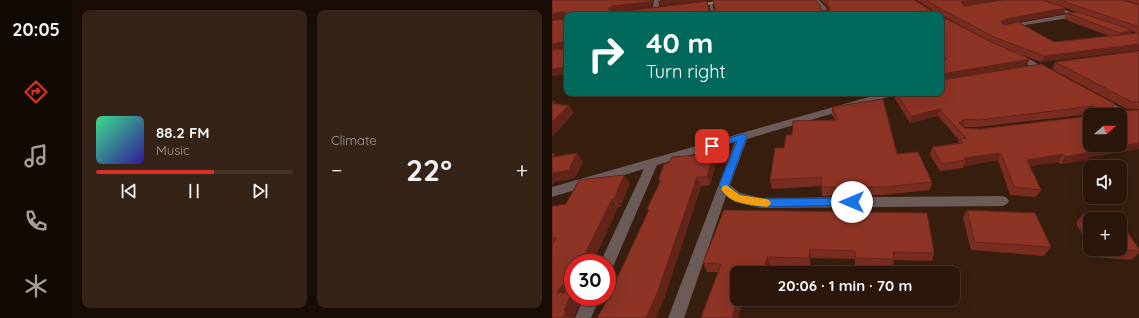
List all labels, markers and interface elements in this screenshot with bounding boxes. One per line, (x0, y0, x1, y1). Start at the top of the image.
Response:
text: 20:05 (12, 18, 60, 41)
text: 40 m (646, 25, 713, 60)
icon: right (580, 28, 632, 80)
text: Turn right (646, 60, 726, 83)
icon: directions (22, 78, 50, 106)
north arrow (1083, 108, 1127, 152)
map controls (1083, 108, 1127, 256)
text: 88.2 FM (156, 123, 210, 142)
pin (695, 129, 729, 163)
text: Climate (331, 132, 377, 148)
icon: arrive (701, 135, 723, 157)
icon: music (22, 142, 50, 170)
text: Music (156, 142, 190, 158)
text: 22° (406, 151, 452, 189)
text: − (331, 156, 342, 184)
text: + (516, 156, 528, 184)
button: sound (1083, 160, 1127, 204)
icon: previous (118, 180, 140, 202)
icon: pause (183, 180, 205, 202)
icon: next (249, 180, 271, 202)
position arrow (831, 181, 873, 223)
icon: phone (22, 207, 50, 235)
button: + (1083, 212, 1127, 256)
speed limit sign: 30 (564, 254, 616, 306)
icon: climate (22, 272, 50, 300)
text: 20:06 · 1 min · 70 m (778, 276, 912, 295)

